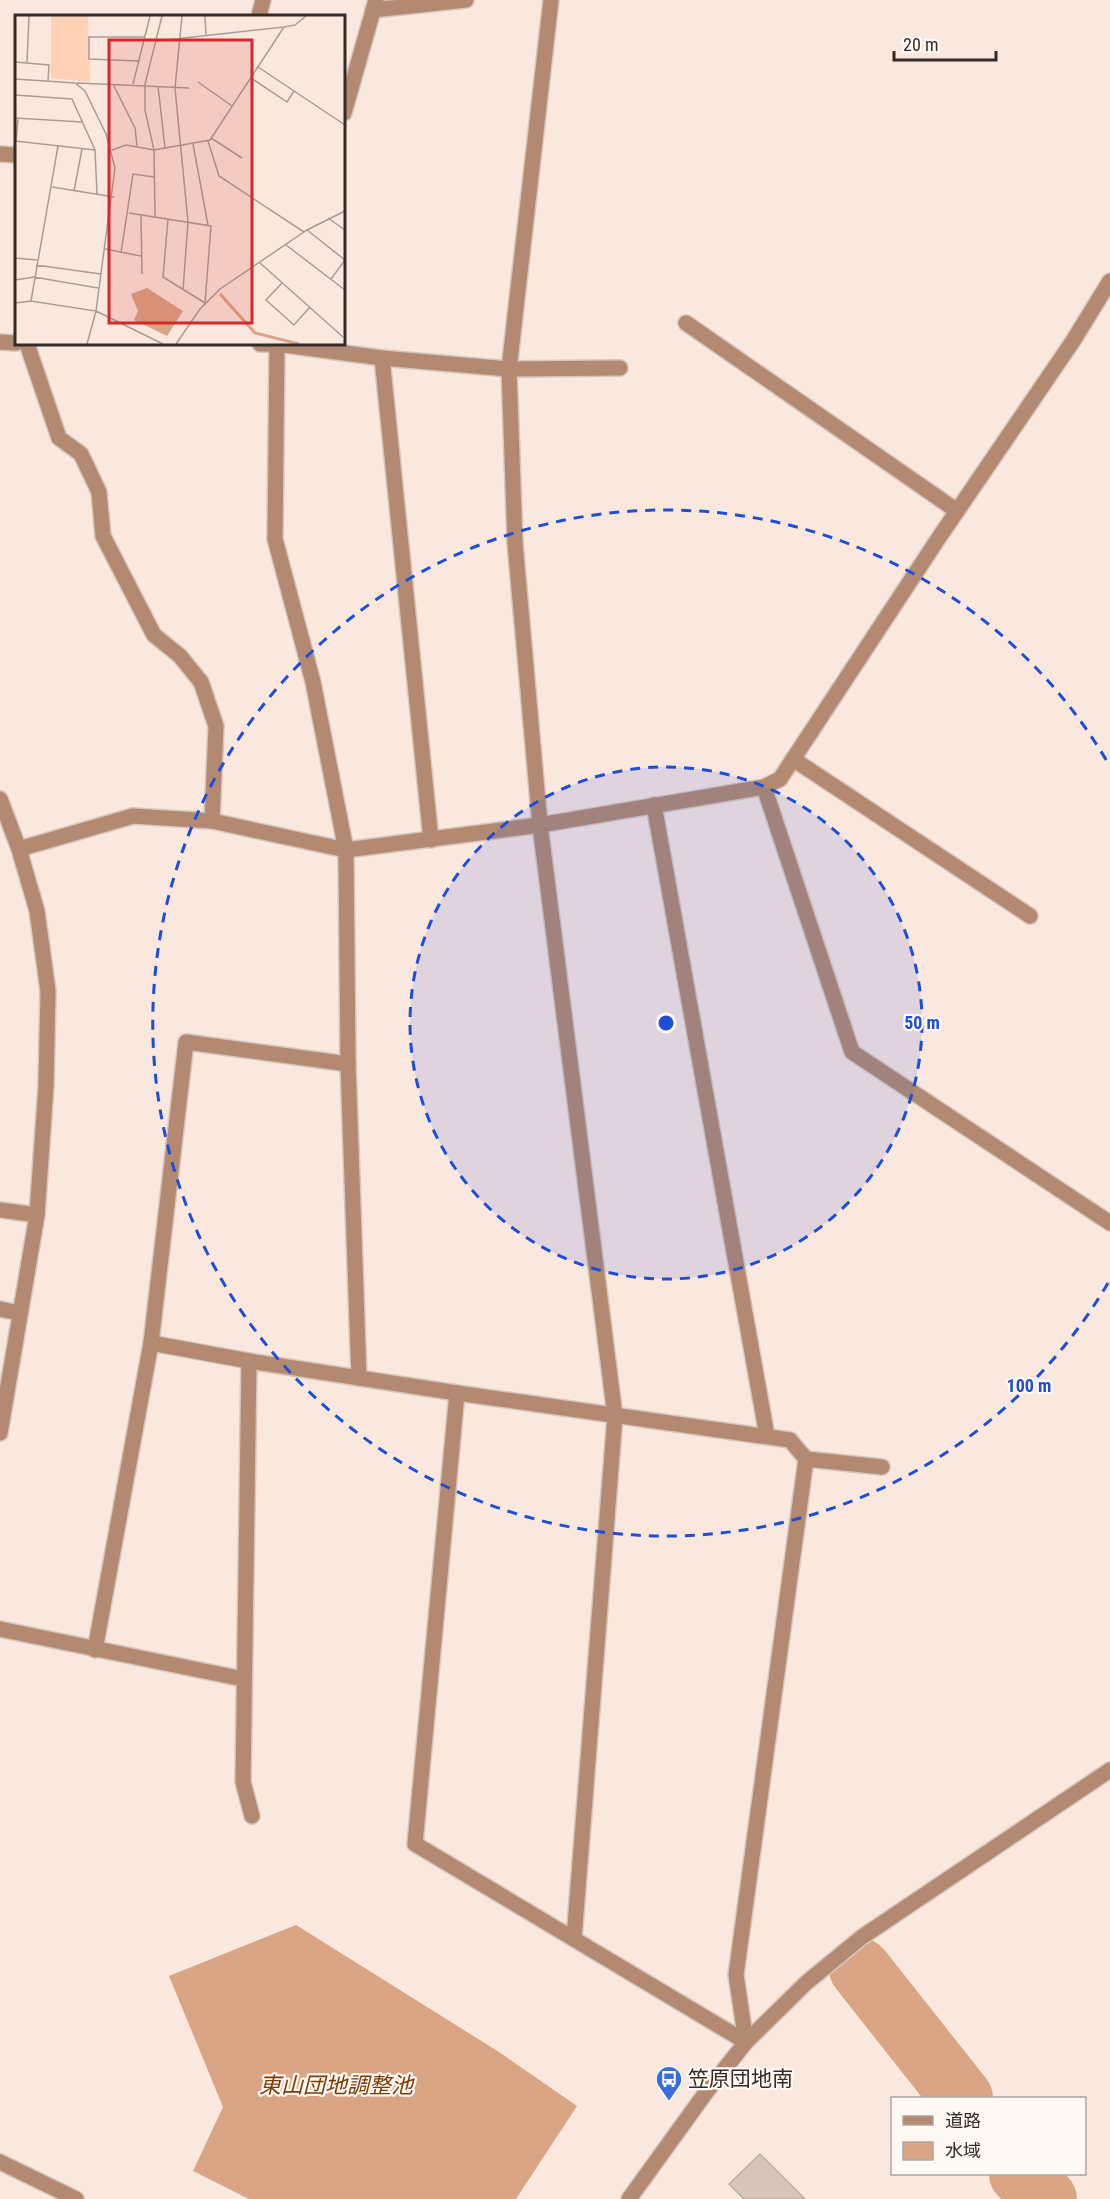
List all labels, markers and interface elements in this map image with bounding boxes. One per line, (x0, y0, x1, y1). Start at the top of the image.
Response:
inset map (15, 15, 345, 345)
scale bar (894, 24, 996, 62)
text: 20 m (903, 34, 938, 55)
text: 50 m (904, 1012, 940, 1033)
centre of rings (656, 1013, 676, 1033)
text: 100 m (1007, 1375, 1051, 1396)
bus stop icon: 笠原団地南 (654, 2064, 684, 2102)
place label: 笠原団地南 (688, 2067, 793, 2091)
water label: 東山団地調整池 (259, 2073, 415, 2098)
legend (891, 2097, 1086, 2175)
text: 道路 (945, 2110, 981, 2131)
text: 水域 (945, 2140, 981, 2161)

